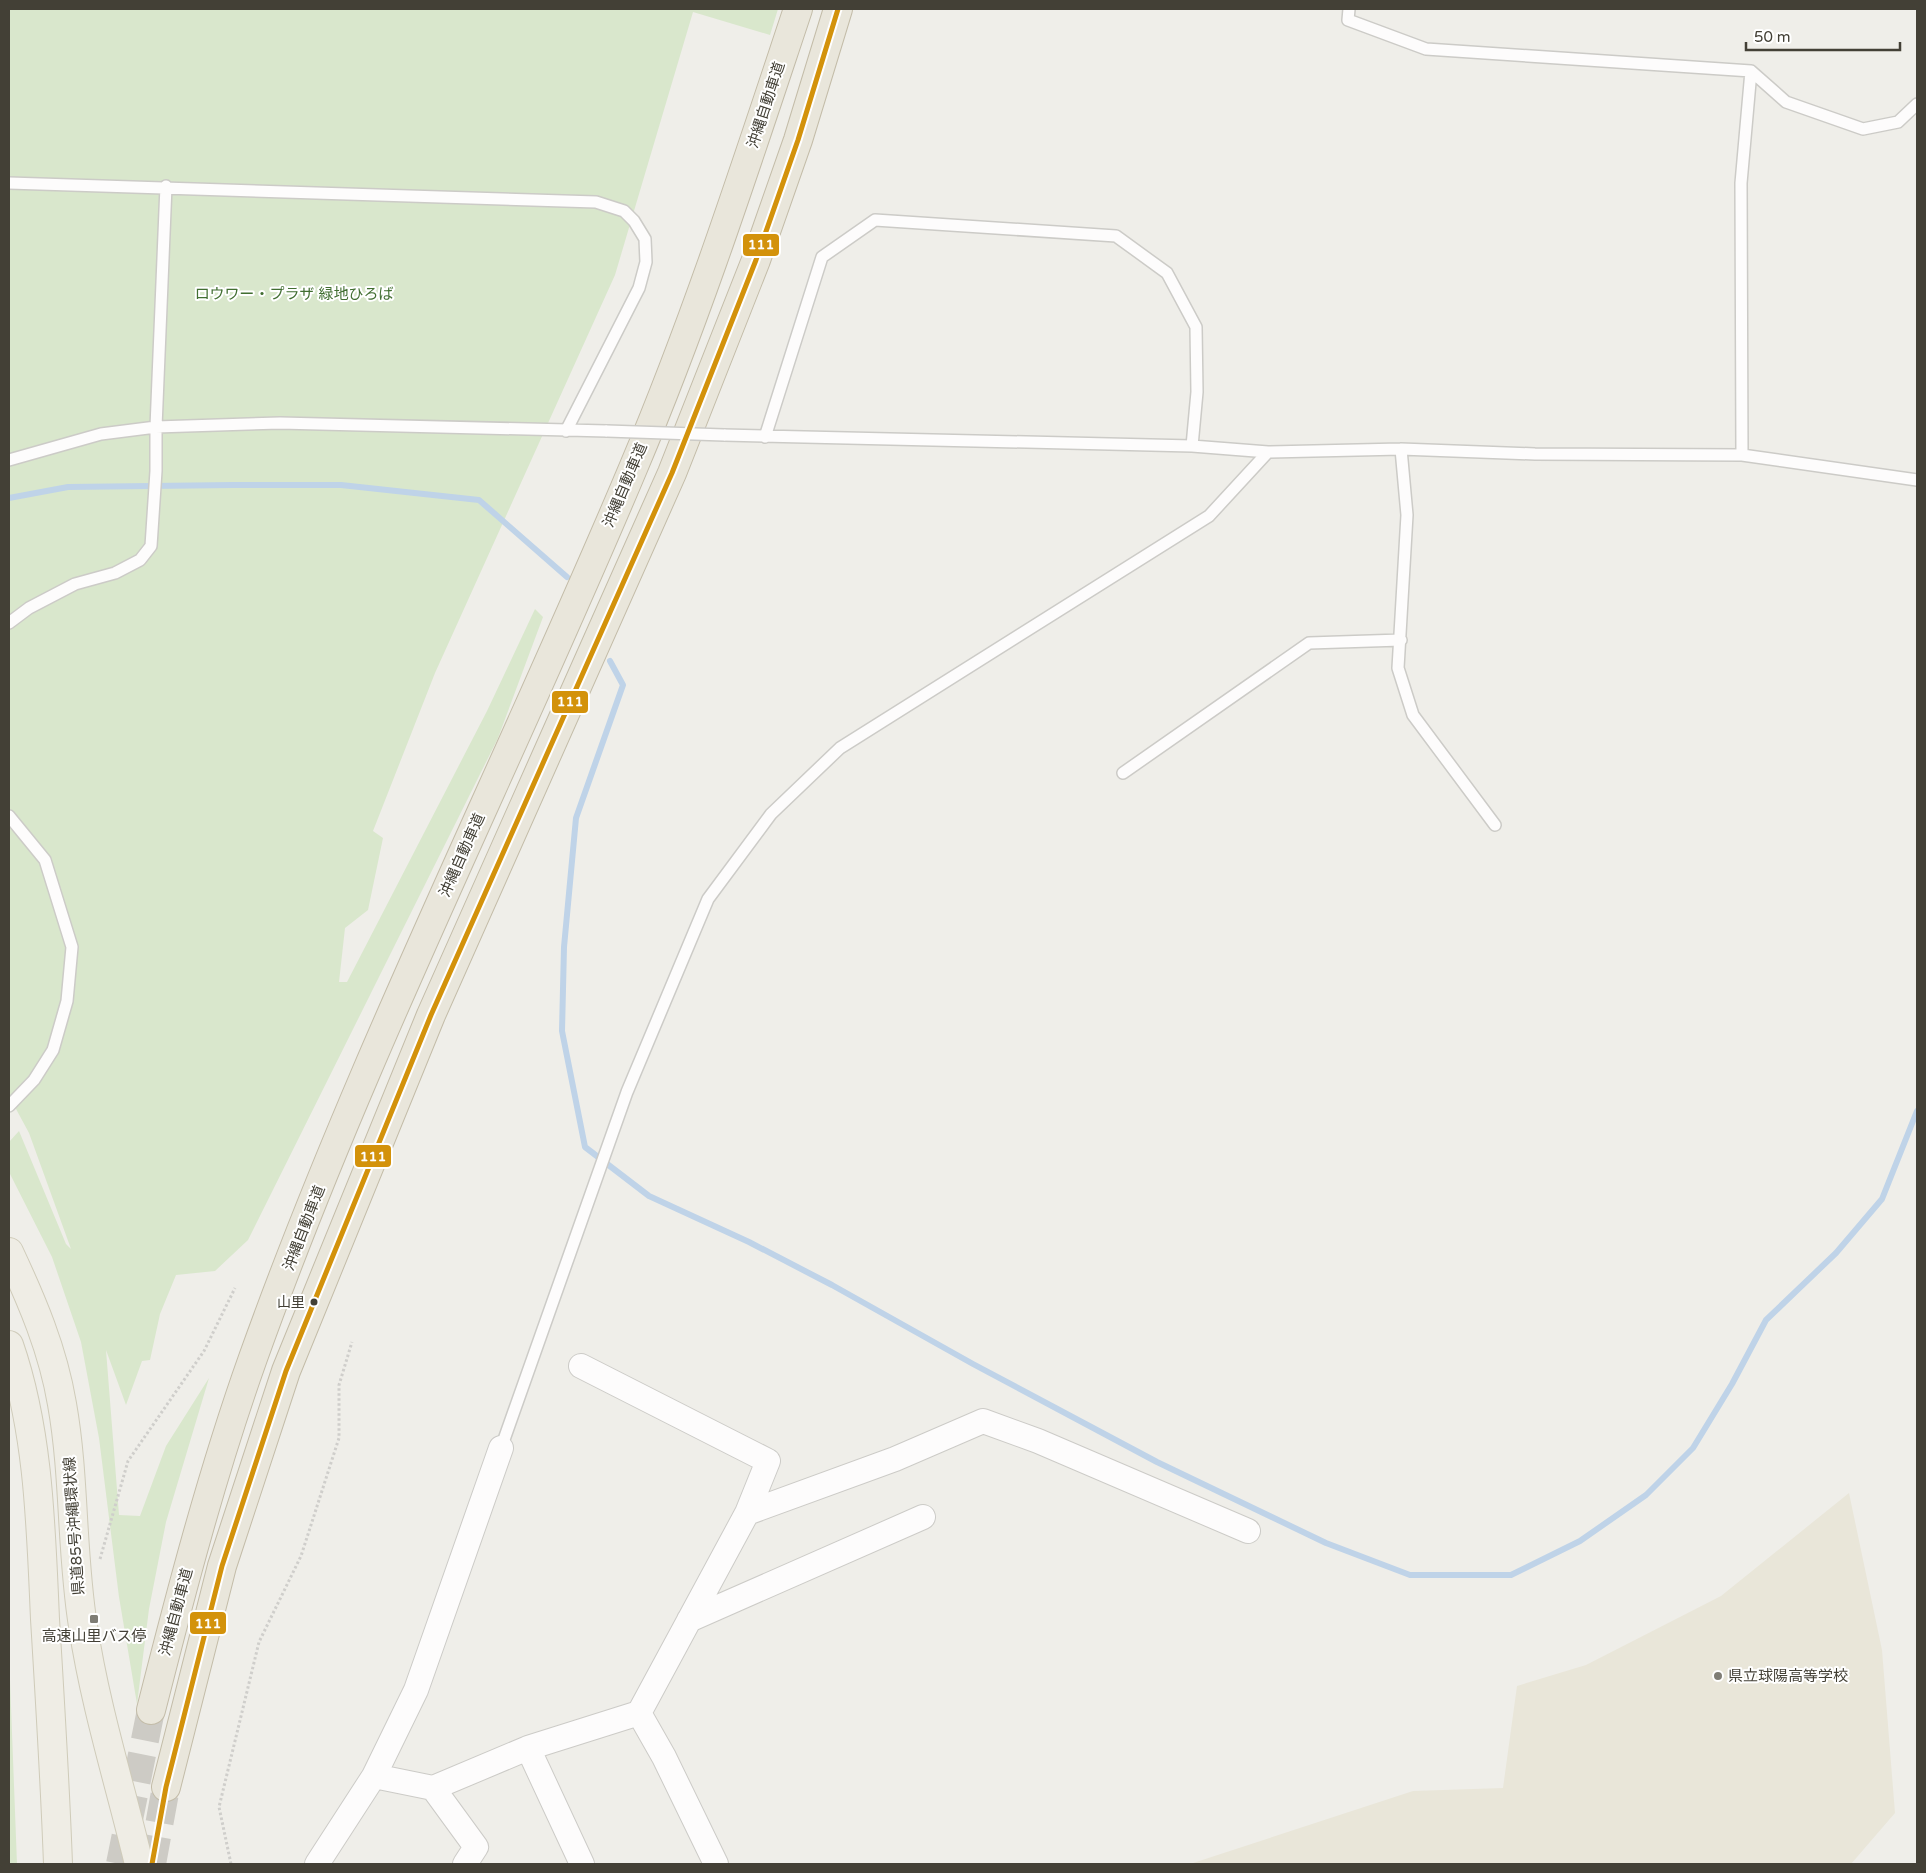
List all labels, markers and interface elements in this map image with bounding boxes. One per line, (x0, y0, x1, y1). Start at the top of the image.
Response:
scale bar (1746, 20, 1900, 52)
text: 50 m (1754, 28, 1791, 46)
street label: 沖縄自動車道 (744, 59, 788, 151)
line badge: 111 (742, 233, 780, 257)
text: 111 (748, 236, 774, 253)
park label: ロウワー・プラザ 緑地ひろば (195, 285, 393, 303)
street label: 沖縄自動車道 (599, 440, 651, 530)
line badge: 111 (551, 690, 589, 714)
text: 111 (557, 693, 583, 710)
street label: 沖縄自動車道 (435, 810, 489, 900)
line badge: 111 (354, 1144, 392, 1168)
text: 111 (360, 1148, 386, 1165)
street label: 沖縄自動車道 (279, 1183, 329, 1273)
place label: 山里 (277, 1294, 305, 1311)
marker: 山里 (309, 1297, 319, 1307)
street label: 県道85号沖縄環状線 (60, 1456, 88, 1596)
street label: 沖縄自動車道 (156, 1566, 196, 1658)
line badge: 111 (189, 1611, 227, 1635)
marker: 高速山里バス停 (88, 1613, 100, 1625)
text: 111 (195, 1615, 221, 1632)
place label: 高速山里バス停 (41, 1627, 147, 1645)
place label: 県立球陽高等学校 (1728, 1667, 1848, 1685)
marker: 県立球陽高等学校 (1712, 1670, 1724, 1682)

